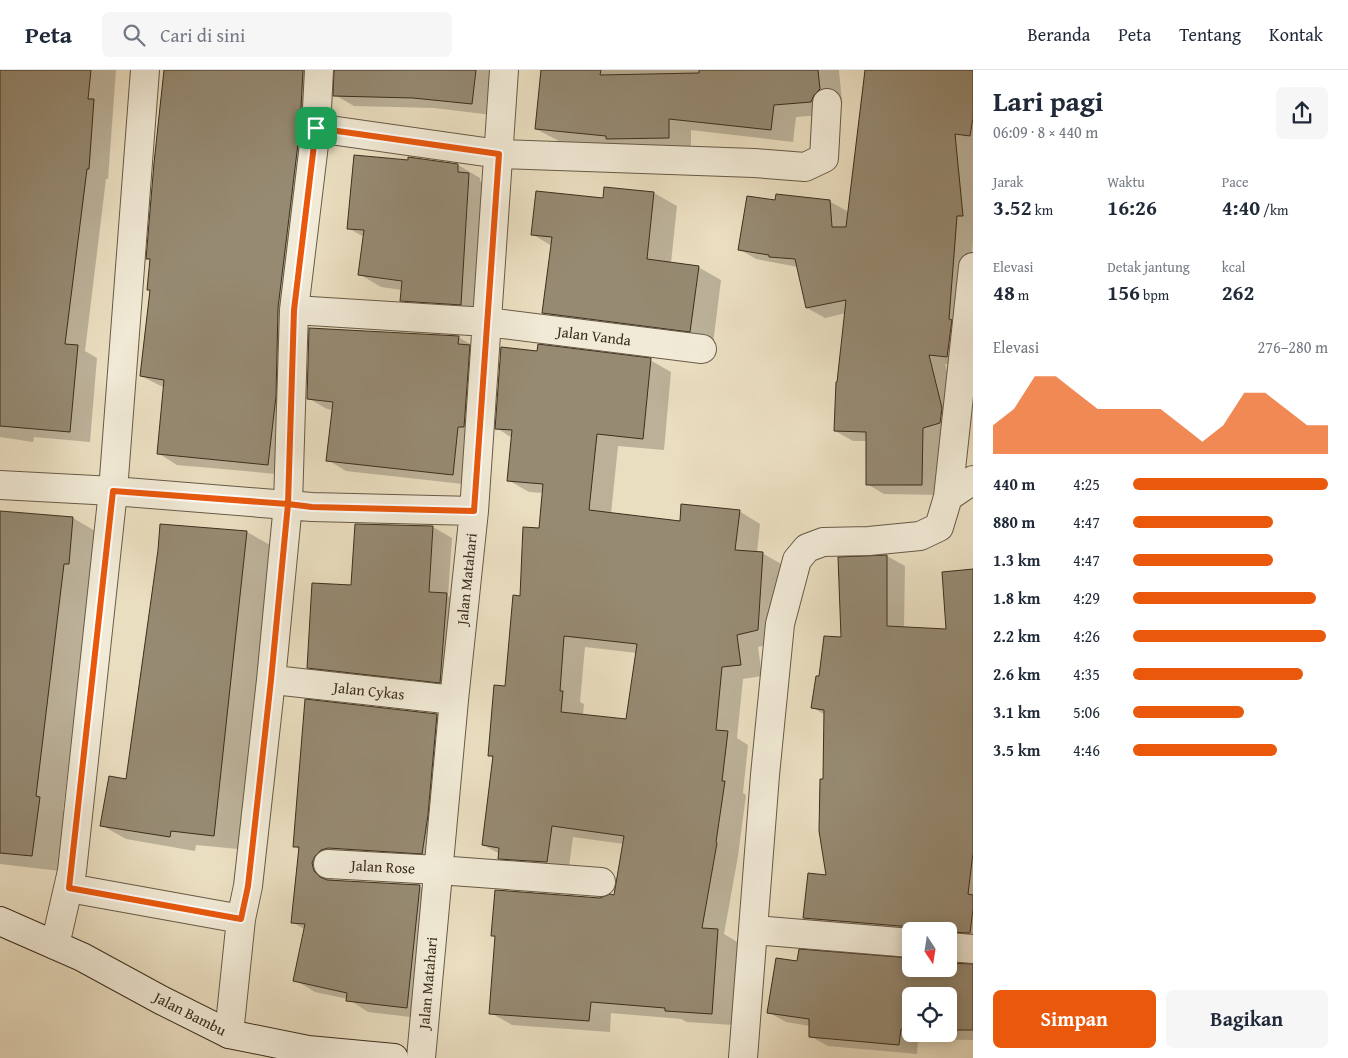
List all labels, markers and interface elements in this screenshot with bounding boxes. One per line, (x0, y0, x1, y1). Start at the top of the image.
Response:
search box (102, 12, 452, 57)
text: Peta (25, 17, 72, 52)
icon: search (120, 21, 148, 49)
text: Cari di sini (160, 21, 245, 49)
text: Beranda (1028, 21, 1090, 48)
text: Peta (1118, 21, 1151, 48)
text: Tentang (1179, 21, 1241, 48)
text: Kontak (1269, 21, 1323, 48)
text: Lari pagi (993, 80, 1103, 121)
button: share (1276, 87, 1328, 139)
pin (295, 107, 337, 149)
icon: arrive (302, 114, 330, 142)
text: 06:09 · 8 × 440 m (993, 120, 1098, 144)
text: Jarak (993, 172, 1023, 192)
text: Waktu (1107, 172, 1145, 192)
text: Pace (1222, 172, 1249, 192)
text: 3.52 (993, 192, 1032, 223)
text: 16:26 (1107, 192, 1157, 223)
text: 4:40 (1222, 192, 1260, 223)
text: km (1032, 200, 1053, 220)
text: /km (1260, 200, 1288, 220)
text: Elevasi (993, 257, 1033, 277)
text: Detak jantung (1107, 257, 1190, 277)
text: kcal (1222, 257, 1246, 277)
text: 48 (993, 277, 1015, 308)
text: 156 (1107, 277, 1140, 308)
text: 262 (1222, 277, 1254, 308)
text: m (1015, 285, 1029, 305)
text: bpm (1140, 285, 1169, 305)
street label: Jalan Vanda (554, 320, 632, 350)
text: Elevasi (993, 335, 1039, 359)
text: 276–280 m (1258, 335, 1328, 359)
text: 440 m (993, 472, 1035, 496)
text: 4:25 (1073, 472, 1100, 496)
text: 880 m (993, 510, 1035, 534)
text: 4:47 (1073, 510, 1100, 534)
street label: Jalan Matahari (451, 532, 482, 628)
text: 1.3 km (993, 548, 1040, 572)
text: 4:47 (1073, 548, 1100, 572)
text: 1.8 km (993, 586, 1040, 610)
text: 4:29 (1073, 586, 1100, 610)
text: 2.2 km (993, 624, 1040, 648)
text: 4:26 (1073, 624, 1100, 648)
text: 2.6 km (993, 662, 1040, 686)
text: 4:35 (1073, 662, 1100, 686)
street label: Jalan Cykas (331, 676, 406, 705)
text: 3.1 km (993, 700, 1040, 724)
text: 5:06 (1073, 700, 1100, 724)
text: 3.5 km (993, 738, 1040, 762)
text: 4:46 (1073, 738, 1100, 762)
street label: Jalan Rose (348, 854, 416, 879)
north arrow (902, 922, 958, 978)
map controls (902, 922, 957, 1042)
street label: Jalan Matahari (413, 936, 442, 1032)
street label: Jalan Bambu (149, 985, 231, 1041)
button: locate (902, 987, 957, 1042)
button: Simpan (993, 990, 1156, 1048)
button: Bagikan (1166, 990, 1328, 1048)

